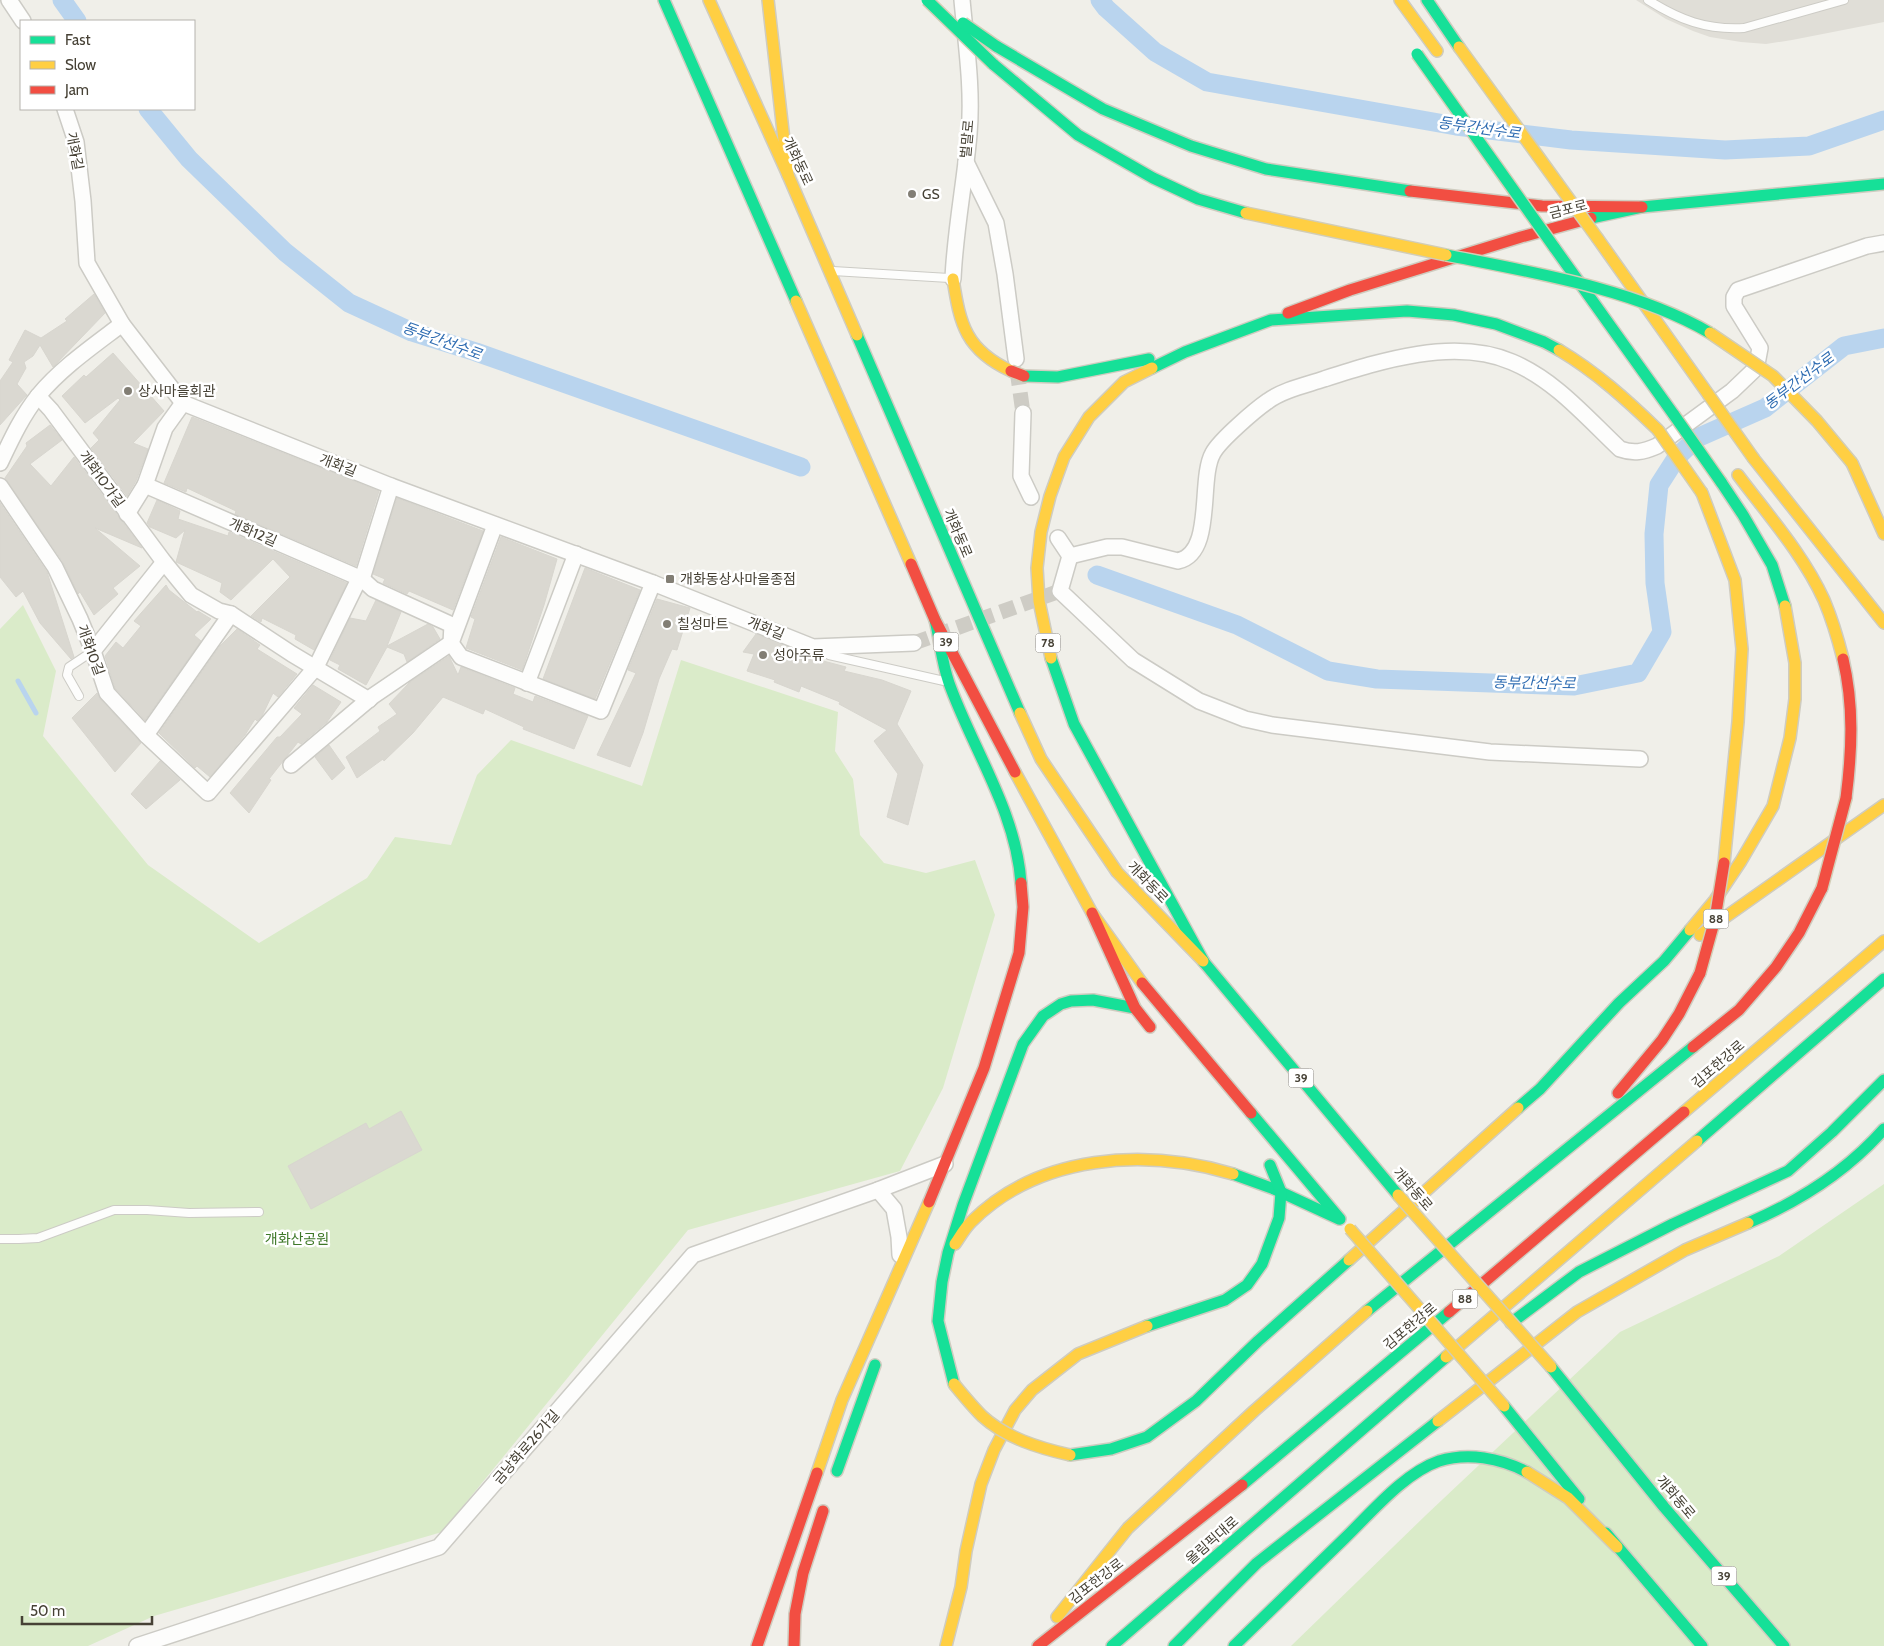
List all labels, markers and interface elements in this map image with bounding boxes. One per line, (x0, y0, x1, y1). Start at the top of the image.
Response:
legend (20, 20, 195, 110)
text: Fast (65, 31, 90, 49)
text: Slow (65, 56, 96, 74)
text: Jam (64, 81, 89, 99)
water label: 동부간선수로 (1437, 113, 1522, 143)
street label: 벌말로 (956, 119, 978, 159)
street label: 개화길 (62, 130, 88, 172)
street label: 개화동로 (779, 134, 817, 188)
place label: GS (922, 185, 940, 203)
marker: GS (906, 188, 918, 200)
street label: 금포로 (1547, 196, 1589, 222)
water label: 동부간선수로 (400, 318, 485, 364)
water label: 동부간선수로 (1761, 348, 1838, 413)
place label: 상사마을회관 (138, 382, 215, 400)
marker: 상사마을회관 (122, 385, 134, 397)
street label: 개화10가길 (75, 447, 129, 511)
street label: 개화길 (317, 450, 359, 480)
street label: 개화동로 (940, 506, 976, 560)
street label: 개화12길 (226, 514, 280, 550)
place label: 개화동상사마을종점 (680, 570, 796, 588)
marker: 개화동상사마을종점 (664, 573, 676, 585)
street label: 개화길 (745, 612, 787, 644)
place label: 칠성마트 (677, 615, 729, 633)
marker: 칠성마트 (661, 618, 673, 630)
street label: 개화10길 (73, 622, 109, 678)
road number: 39 (934, 632, 958, 652)
road number: 78 (1036, 634, 1060, 652)
place label: 성아주류 (773, 646, 825, 664)
marker: 성아주류 (757, 649, 769, 661)
water label: 동부간선수로 (1492, 673, 1577, 693)
street label: 개화동로 (1124, 857, 1172, 907)
road number: 88 (1704, 910, 1728, 929)
street label: 김포한강로 (1688, 1036, 1748, 1092)
road number: 39 (1288, 1068, 1314, 1088)
street label: 개화동로 (1389, 1164, 1437, 1214)
park label: 개화산공원 (265, 1230, 329, 1248)
road number: 88 (1452, 1290, 1478, 1308)
street label: 김포한강로 (1380, 1298, 1441, 1354)
street label: 금낭화로26가길 (489, 1406, 563, 1488)
street label: 개화동로 (1653, 1471, 1700, 1523)
street label: 올림픽대로 (1182, 1512, 1242, 1568)
street label: 김포한강로 (1065, 1554, 1127, 1608)
road number: 39 (1712, 1566, 1736, 1585)
scale bar (22, 1594, 152, 1626)
text: 50 m (30, 1602, 65, 1620)

